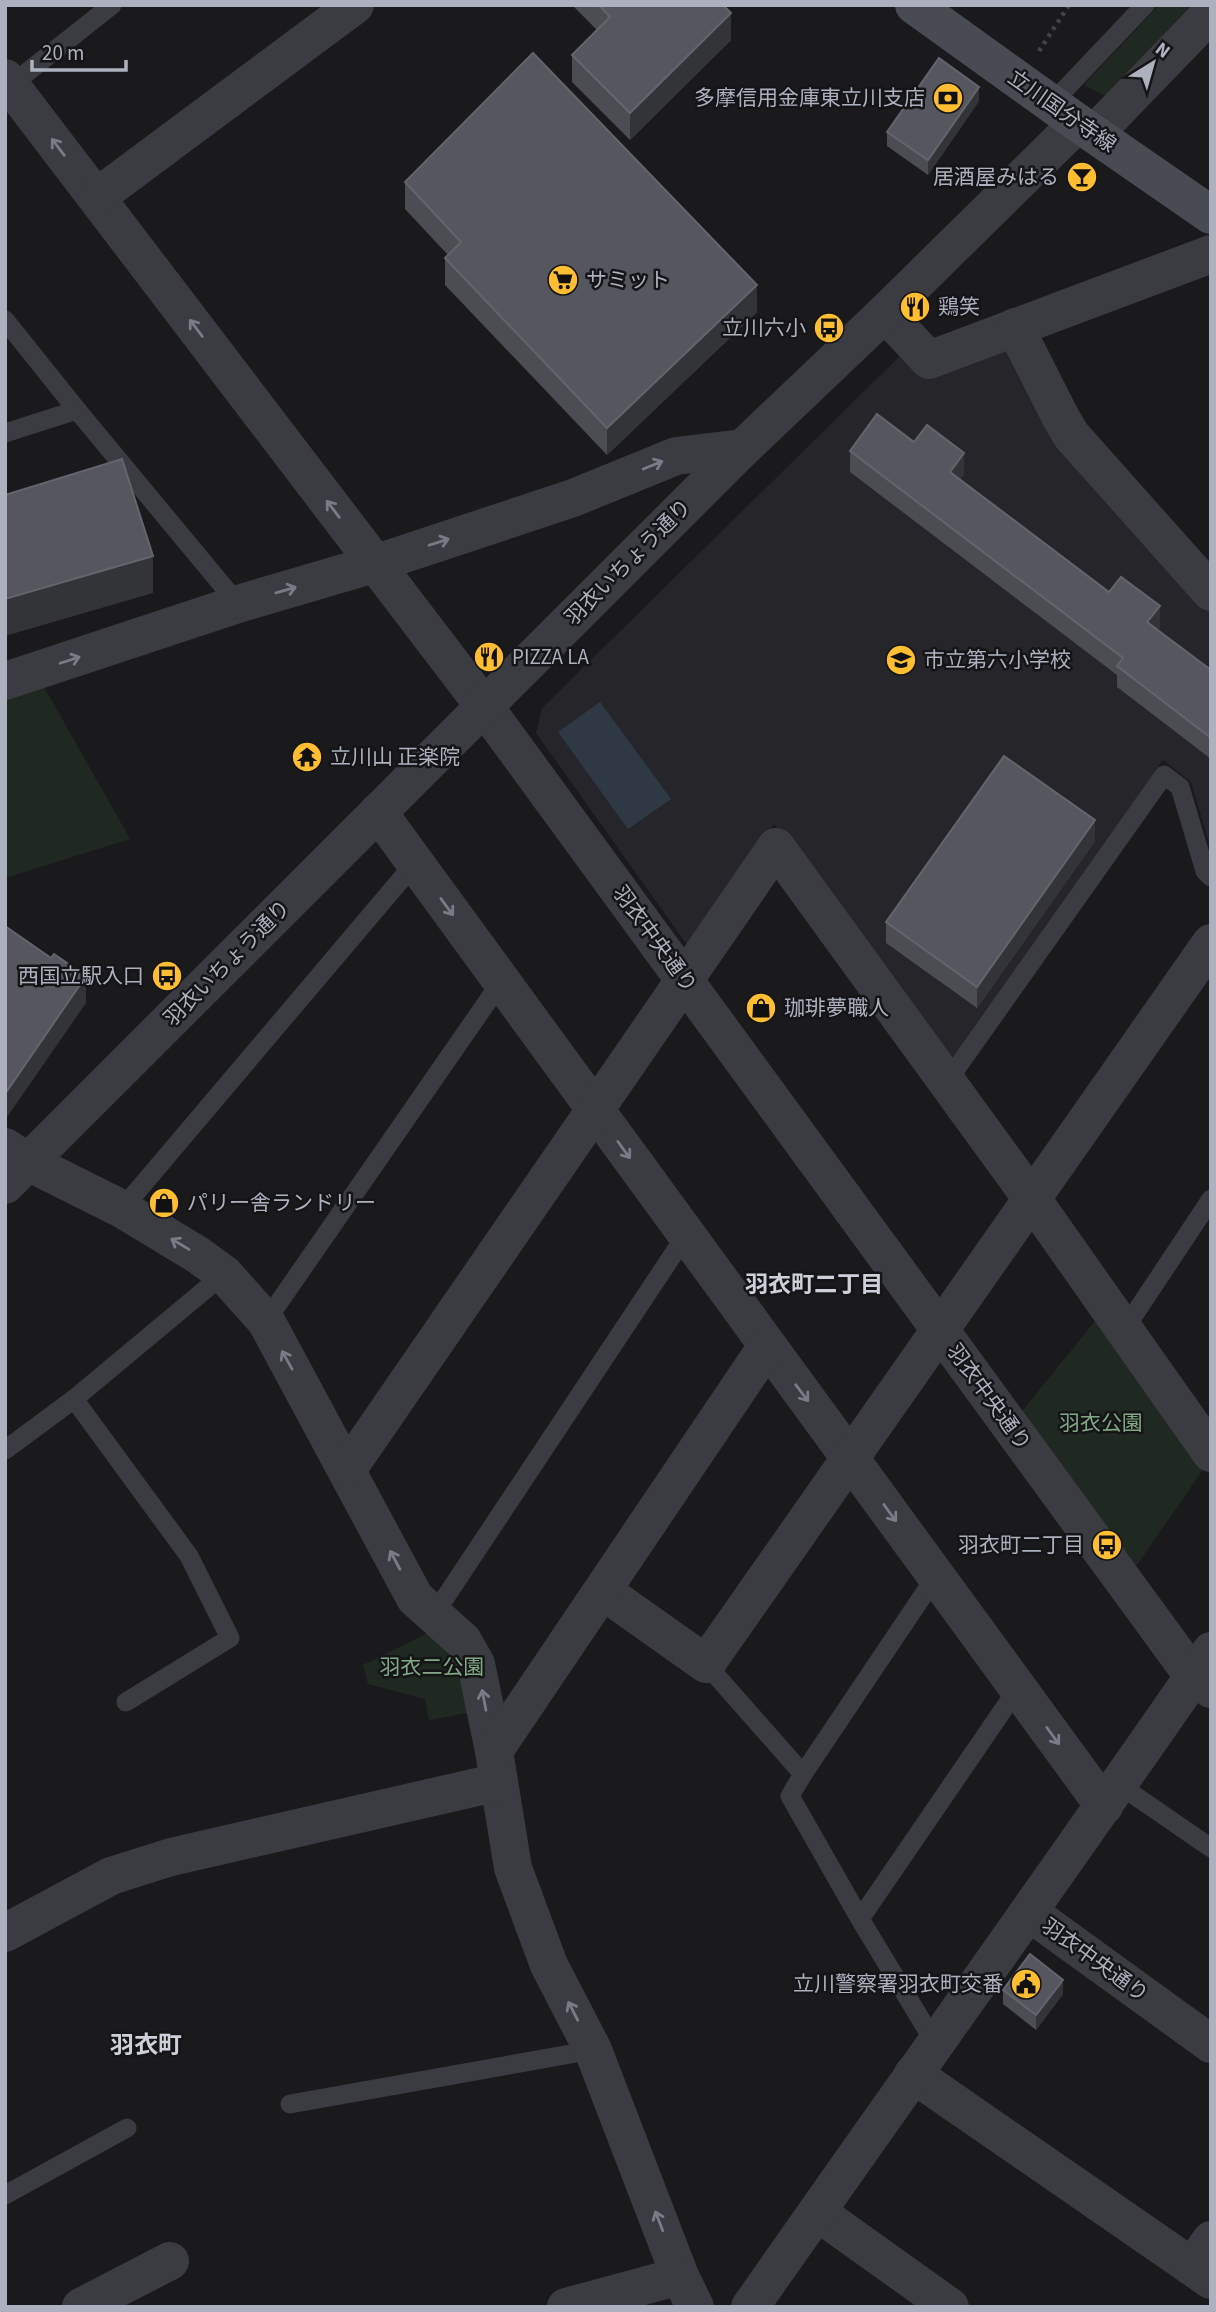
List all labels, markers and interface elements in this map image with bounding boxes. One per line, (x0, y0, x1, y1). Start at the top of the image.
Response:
scale bar (32, 28, 126, 72)
north arrow (1118, 28, 1188, 98)
text: N (1149, 36, 1176, 65)
text: 20 m (42, 38, 84, 68)
street label: 立川国分寺線 (1002, 63, 1122, 159)
bank icon: 多摩信用金庫東立川支店 (931, 81, 965, 115)
place label: 多摩信用金庫東立川支店 (694, 83, 925, 113)
one-way arrow (51, 138, 66, 156)
bar icon: 居酒屋みはる (1065, 160, 1099, 194)
place label: 居酒屋みはる (933, 162, 1059, 192)
supermarket icon: サミット (546, 263, 580, 297)
place label: サミット (586, 265, 670, 295)
restaurant icon: 鶏笑 (898, 290, 932, 324)
place label: 鶏笑 (938, 292, 980, 322)
bus stop icon: 立川六小 (812, 311, 846, 345)
place label: 立川六小 (722, 313, 806, 343)
one-way arrow (189, 319, 203, 338)
one-way arrow (642, 458, 664, 471)
street label: 羽衣いちょう通り (558, 492, 698, 632)
one-way arrow (326, 500, 341, 519)
one-way arrow (428, 535, 450, 547)
one-way arrow (275, 582, 297, 595)
restaurant icon: PIZZA LA (472, 640, 506, 674)
place label: PIZZA LA (512, 642, 589, 672)
school or university icon: 市立第六小学校 (884, 643, 918, 677)
place label: 市立第六小学校 (924, 645, 1071, 675)
one-way arrow (59, 653, 81, 666)
temple icon: 立川山 正楽院 (290, 740, 324, 774)
place label: 立川山 正楽院 (330, 742, 460, 772)
street label: 羽衣中央通り (606, 879, 704, 999)
street label: 羽衣いちょう通り (157, 893, 297, 1033)
one-way arrow (440, 897, 454, 916)
bus stop icon: 西国立駅入口 (150, 959, 184, 993)
place label: 西国立駅入口 (18, 961, 144, 991)
shop icon: 珈琲夢職人 (744, 991, 778, 1025)
place label: 珈琲夢職人 (784, 993, 889, 1023)
one-way arrow (617, 1140, 632, 1159)
shop icon: パリー舎ランドリー (147, 1186, 181, 1220)
place label: パリー舎ランドリー (187, 1188, 376, 1218)
one-way arrow (170, 1237, 190, 1251)
district label: 羽衣町二丁目 (745, 1268, 883, 1301)
street label: 羽衣中央通り (940, 1337, 1038, 1457)
one-way arrow (280, 1350, 294, 1370)
one-way arrow (795, 1383, 810, 1402)
park label: 羽衣公園 (1059, 1408, 1143, 1438)
one-way arrow (883, 1503, 897, 1522)
bus stop icon: 羽衣町二丁目 (1090, 1528, 1124, 1562)
place label: 羽衣町二丁目 (958, 1530, 1084, 1560)
one-way arrow (387, 1550, 401, 1571)
park label: 羽衣二公園 (380, 1652, 485, 1682)
one-way arrow (476, 1689, 490, 1712)
one-way arrow (1046, 1726, 1060, 1745)
street label: 羽衣中央通り (1035, 1911, 1155, 2009)
public building icon: 立川警察署羽衣町交番 (1009, 1967, 1043, 2001)
place label: 立川警察署羽衣町交番 (793, 1969, 1003, 1999)
one-way arrow (566, 2001, 579, 2022)
district label: 羽衣町 (110, 2028, 182, 2063)
one-way arrow (651, 2211, 664, 2233)

